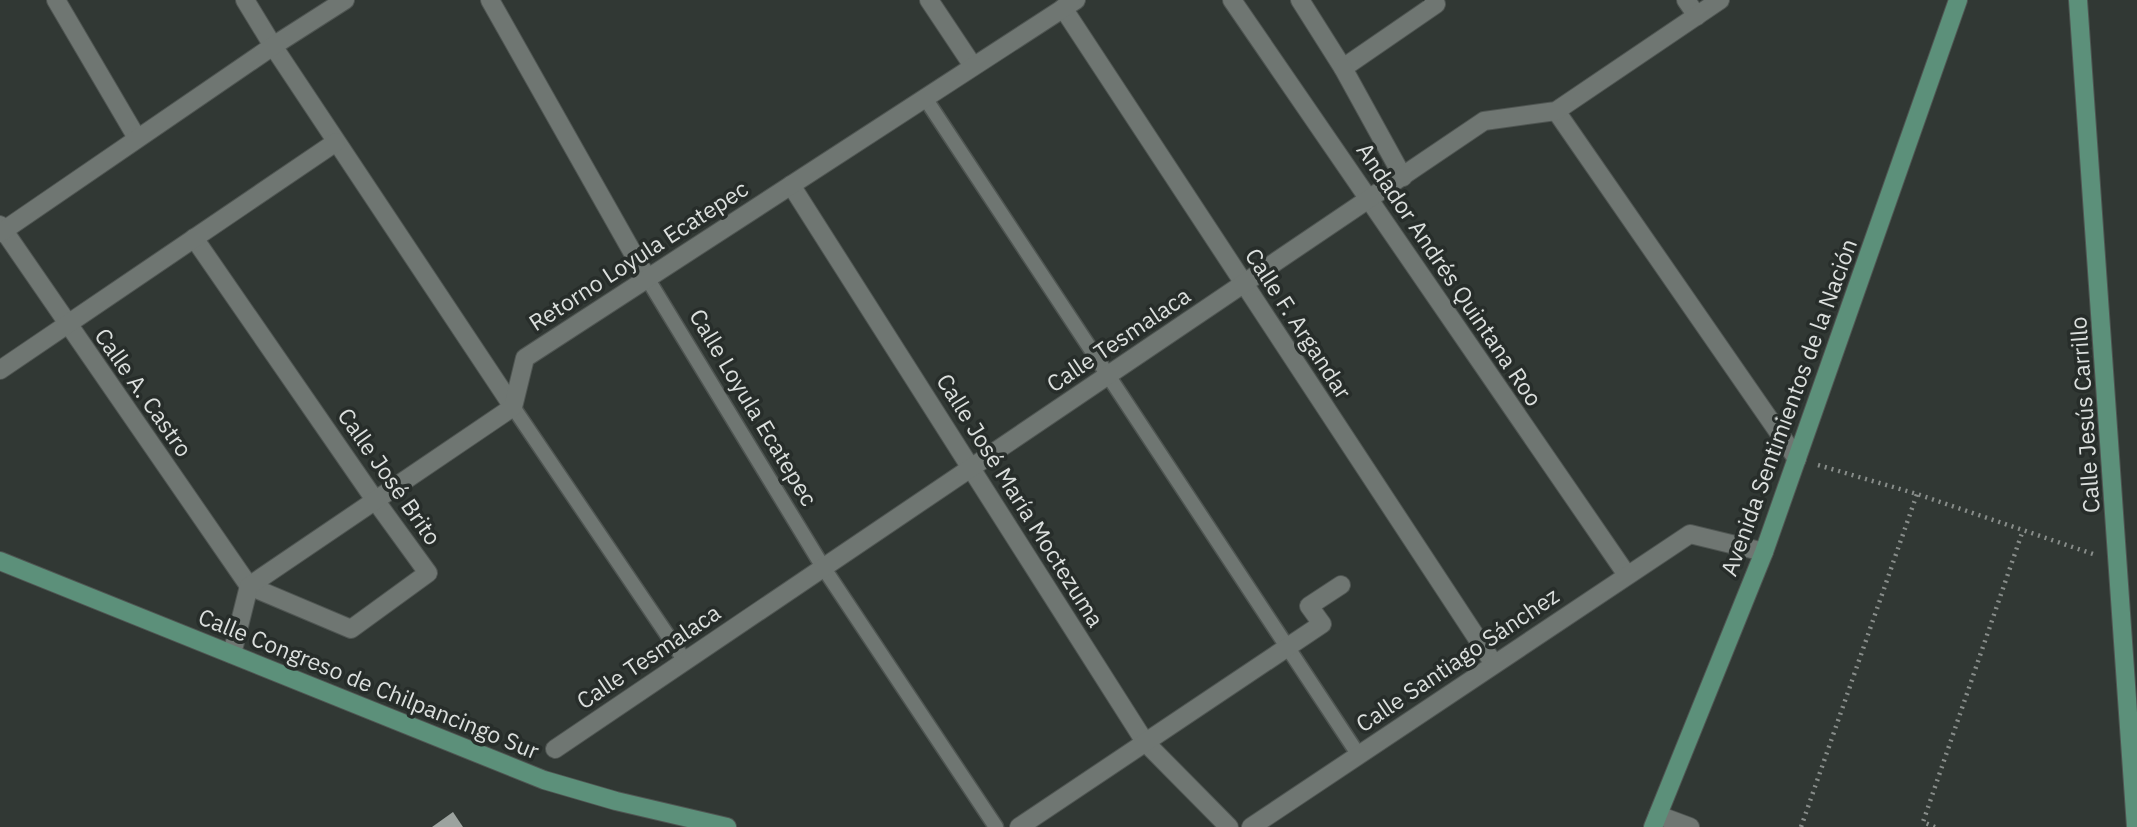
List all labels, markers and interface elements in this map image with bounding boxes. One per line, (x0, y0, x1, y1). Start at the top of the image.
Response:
street label: Andador Andrés Quintana Roo (1350, 136, 1550, 412)
street label: Retorno Loyula Ecatepec (523, 173, 753, 337)
street label: Avenida Sentimientos de la Nación (1713, 234, 1863, 580)
street label: Calle F. Argandar (1239, 242, 1359, 405)
street label: Calle Tesmalaca (1040, 280, 1196, 398)
street label: Calle Loyula Ecatepec (683, 303, 825, 511)
street label: Calle Jesús Carrillo (2062, 316, 2106, 514)
street label: Calle A. Castro (88, 322, 200, 462)
street label: Calle José María Moctezuma (931, 368, 1111, 632)
street label: Calle José Brito (332, 401, 448, 551)
street label: Calle Santiago Sánchez (1350, 580, 1564, 738)
street label: Calle Tesmalaca (570, 597, 726, 715)
street label: Calle Congreso de Chilpancingo Sur (194, 601, 544, 765)

